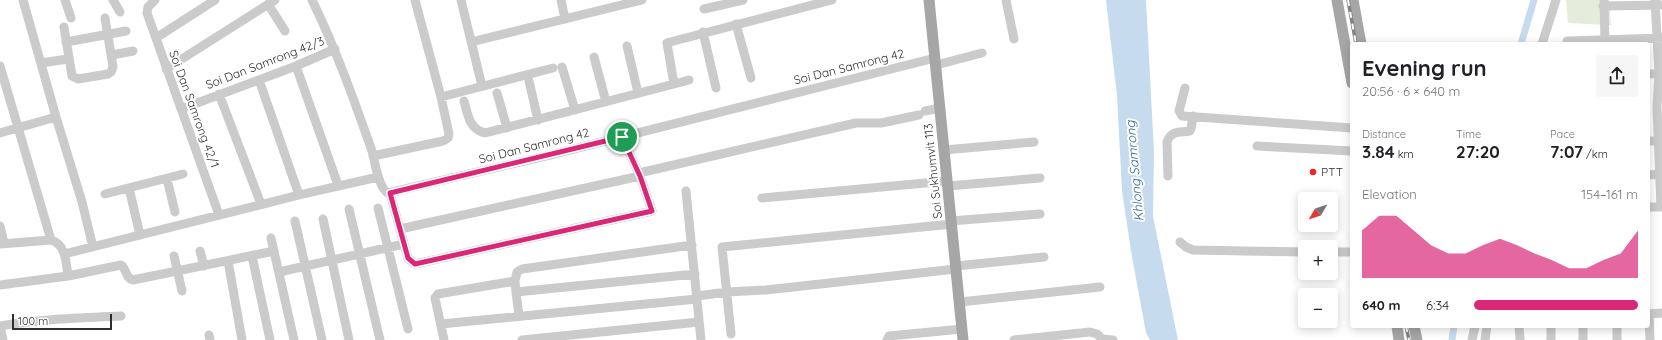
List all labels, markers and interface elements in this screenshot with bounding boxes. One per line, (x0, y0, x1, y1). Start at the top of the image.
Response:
street label: Soi Dan Samrong 42/3 (203, 33, 326, 92)
street label: Soi Dan Samrong 42 (792, 45, 906, 87)
street label: Soi Dan Samrong 42/1 (166, 48, 223, 170)
text: Evening run (1362, 54, 1487, 82)
button: share (1596, 55, 1638, 97)
text: 20:56 · 6 × 640 m (1362, 83, 1460, 99)
water label: Khlong Samrong (1122, 119, 1146, 222)
pin (605, 120, 639, 154)
street label: Soi Sukhumvit 113 (920, 123, 945, 219)
street label: Soi Dan Samrong 42 (477, 124, 591, 166)
icon: arrive (611, 126, 633, 148)
text: Distance (1362, 127, 1406, 141)
text: Time (1456, 127, 1481, 141)
text: Pace (1550, 127, 1575, 141)
text: 3.84 (1362, 141, 1395, 162)
text: 27:20 (1456, 141, 1500, 162)
text: 7:07 (1550, 141, 1583, 162)
text: km (1395, 147, 1414, 161)
text: /km (1583, 147, 1608, 161)
place label: PTT (1321, 164, 1343, 179)
marker: PTT (1308, 167, 1318, 177)
text: Elevation (1362, 186, 1417, 202)
text: 154–161 m (1581, 186, 1638, 202)
north arrow (1298, 192, 1338, 232)
map controls (1298, 192, 1338, 328)
button: + (1298, 240, 1338, 280)
button: − (1298, 288, 1338, 328)
text: 640 m (1362, 297, 1400, 313)
text: 6:34 (1426, 297, 1449, 313)
scale bar (12, 312, 112, 331)
text: 100 m (18, 314, 48, 328)

